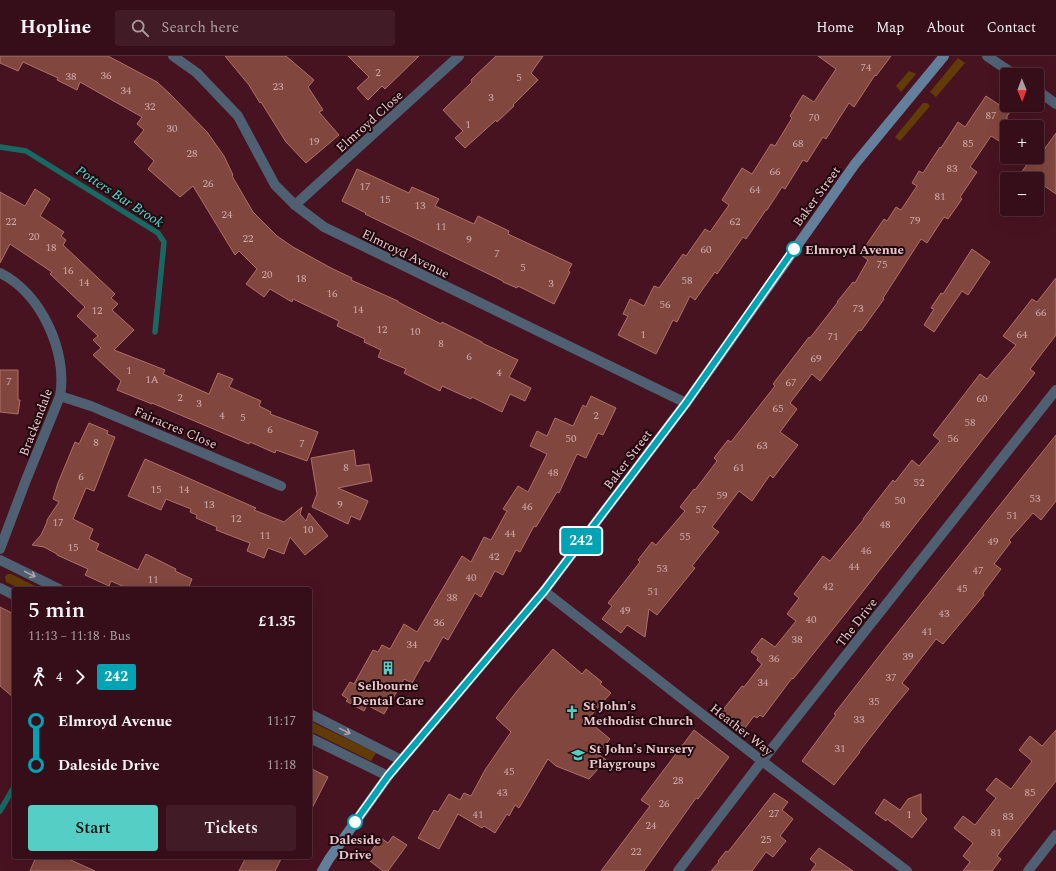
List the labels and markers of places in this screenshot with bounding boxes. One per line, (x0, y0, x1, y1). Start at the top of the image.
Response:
place label: Elmroyd Avenue (805, 240, 904, 260)
marker: Elmroyd Avenue (786, 241, 802, 257)
building icon: Selbourne Dental Care (380, 660, 396, 676)
place label: Selbourne Dental Care (352, 676, 424, 711)
place label: St John's Methodist Church (583, 696, 693, 731)
church icon: St John's Methodist Church (564, 704, 580, 720)
place label: St John's Nursery Playgroups (589, 739, 694, 774)
school or university icon: St John's Nursery Playgroups (570, 747, 586, 763)
marker: Daleside Drive (347, 814, 363, 830)
place label: Daleside Drive (329, 830, 381, 865)

